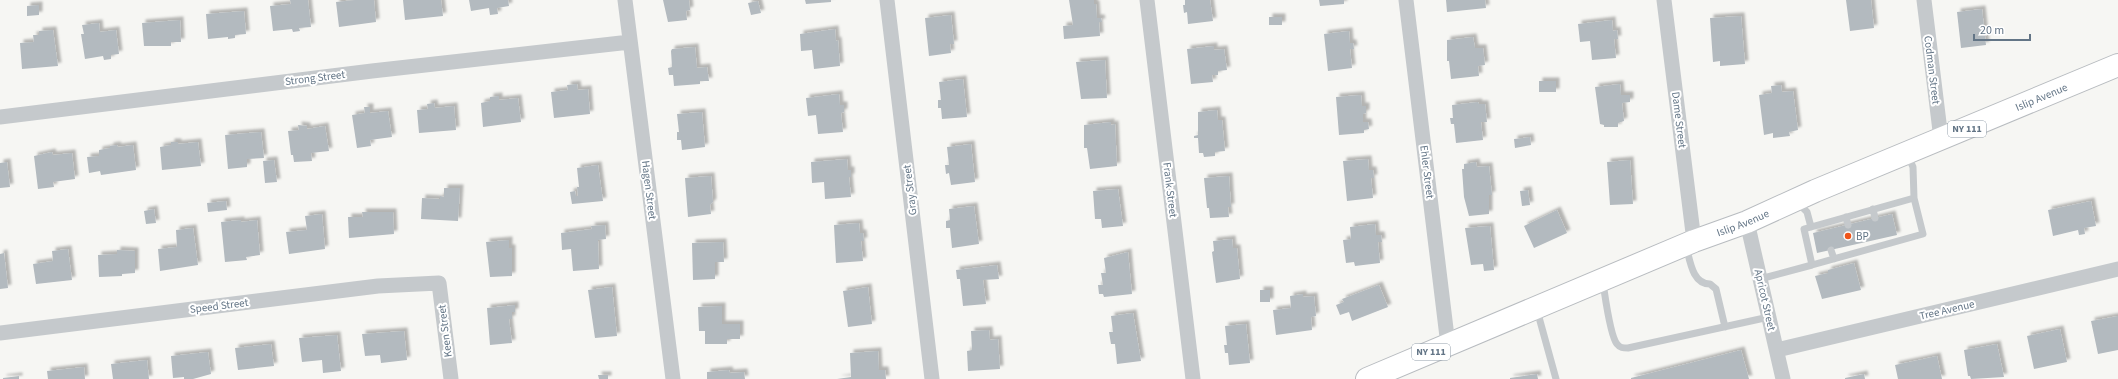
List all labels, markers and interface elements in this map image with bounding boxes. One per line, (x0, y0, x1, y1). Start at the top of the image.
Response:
scale bar (1974, 16, 2030, 42)
text: 20 m (1980, 22, 2004, 39)
street label: Codman Street (1920, 35, 1944, 105)
street label: Strong Street (284, 67, 346, 89)
street label: Islip Avenue (2013, 79, 2070, 114)
street label: Dame Street (1668, 91, 1690, 149)
road number: NY 111 (1948, 121, 1986, 137)
street label: Ehler Street (1416, 144, 1438, 200)
street label: Hagen Street (638, 160, 660, 221)
street label: Frank Street (1159, 162, 1181, 219)
street label: Gray Street (899, 164, 921, 216)
street label: Islip Avenue (1714, 205, 1772, 240)
place label: BP (1856, 229, 1869, 244)
marker: BP (1843, 231, 1853, 241)
street label: Apricot Street (1751, 268, 1779, 332)
street label: Speed Street (189, 295, 249, 317)
street label: Tree Avenue (1918, 296, 1977, 324)
street label: Keen Street (434, 304, 456, 358)
road number: NY 111 (1412, 344, 1450, 360)

